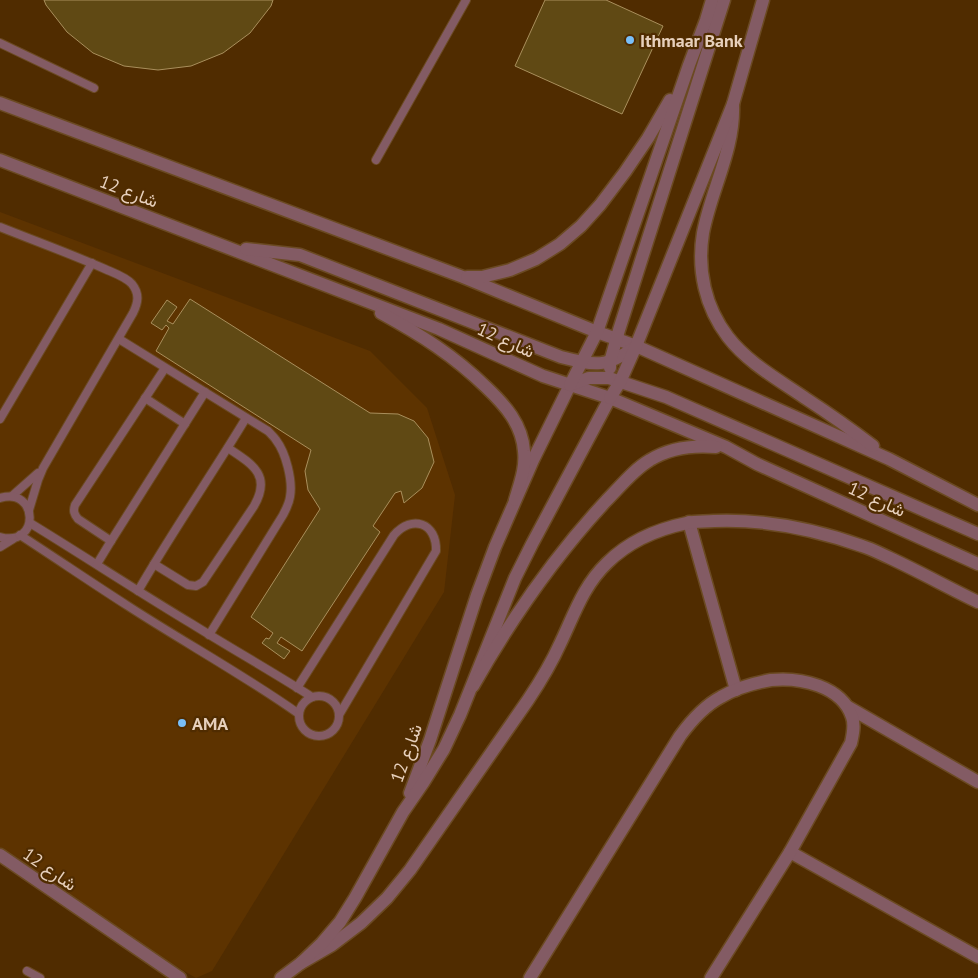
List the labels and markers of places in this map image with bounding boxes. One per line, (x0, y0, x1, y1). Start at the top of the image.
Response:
place label: Ithmaar Bank (640, 29, 743, 52)
marker: Ithmaar Bank (624, 34, 636, 46)
place label: AMA (192, 712, 228, 735)
marker: AMA (176, 717, 188, 729)

